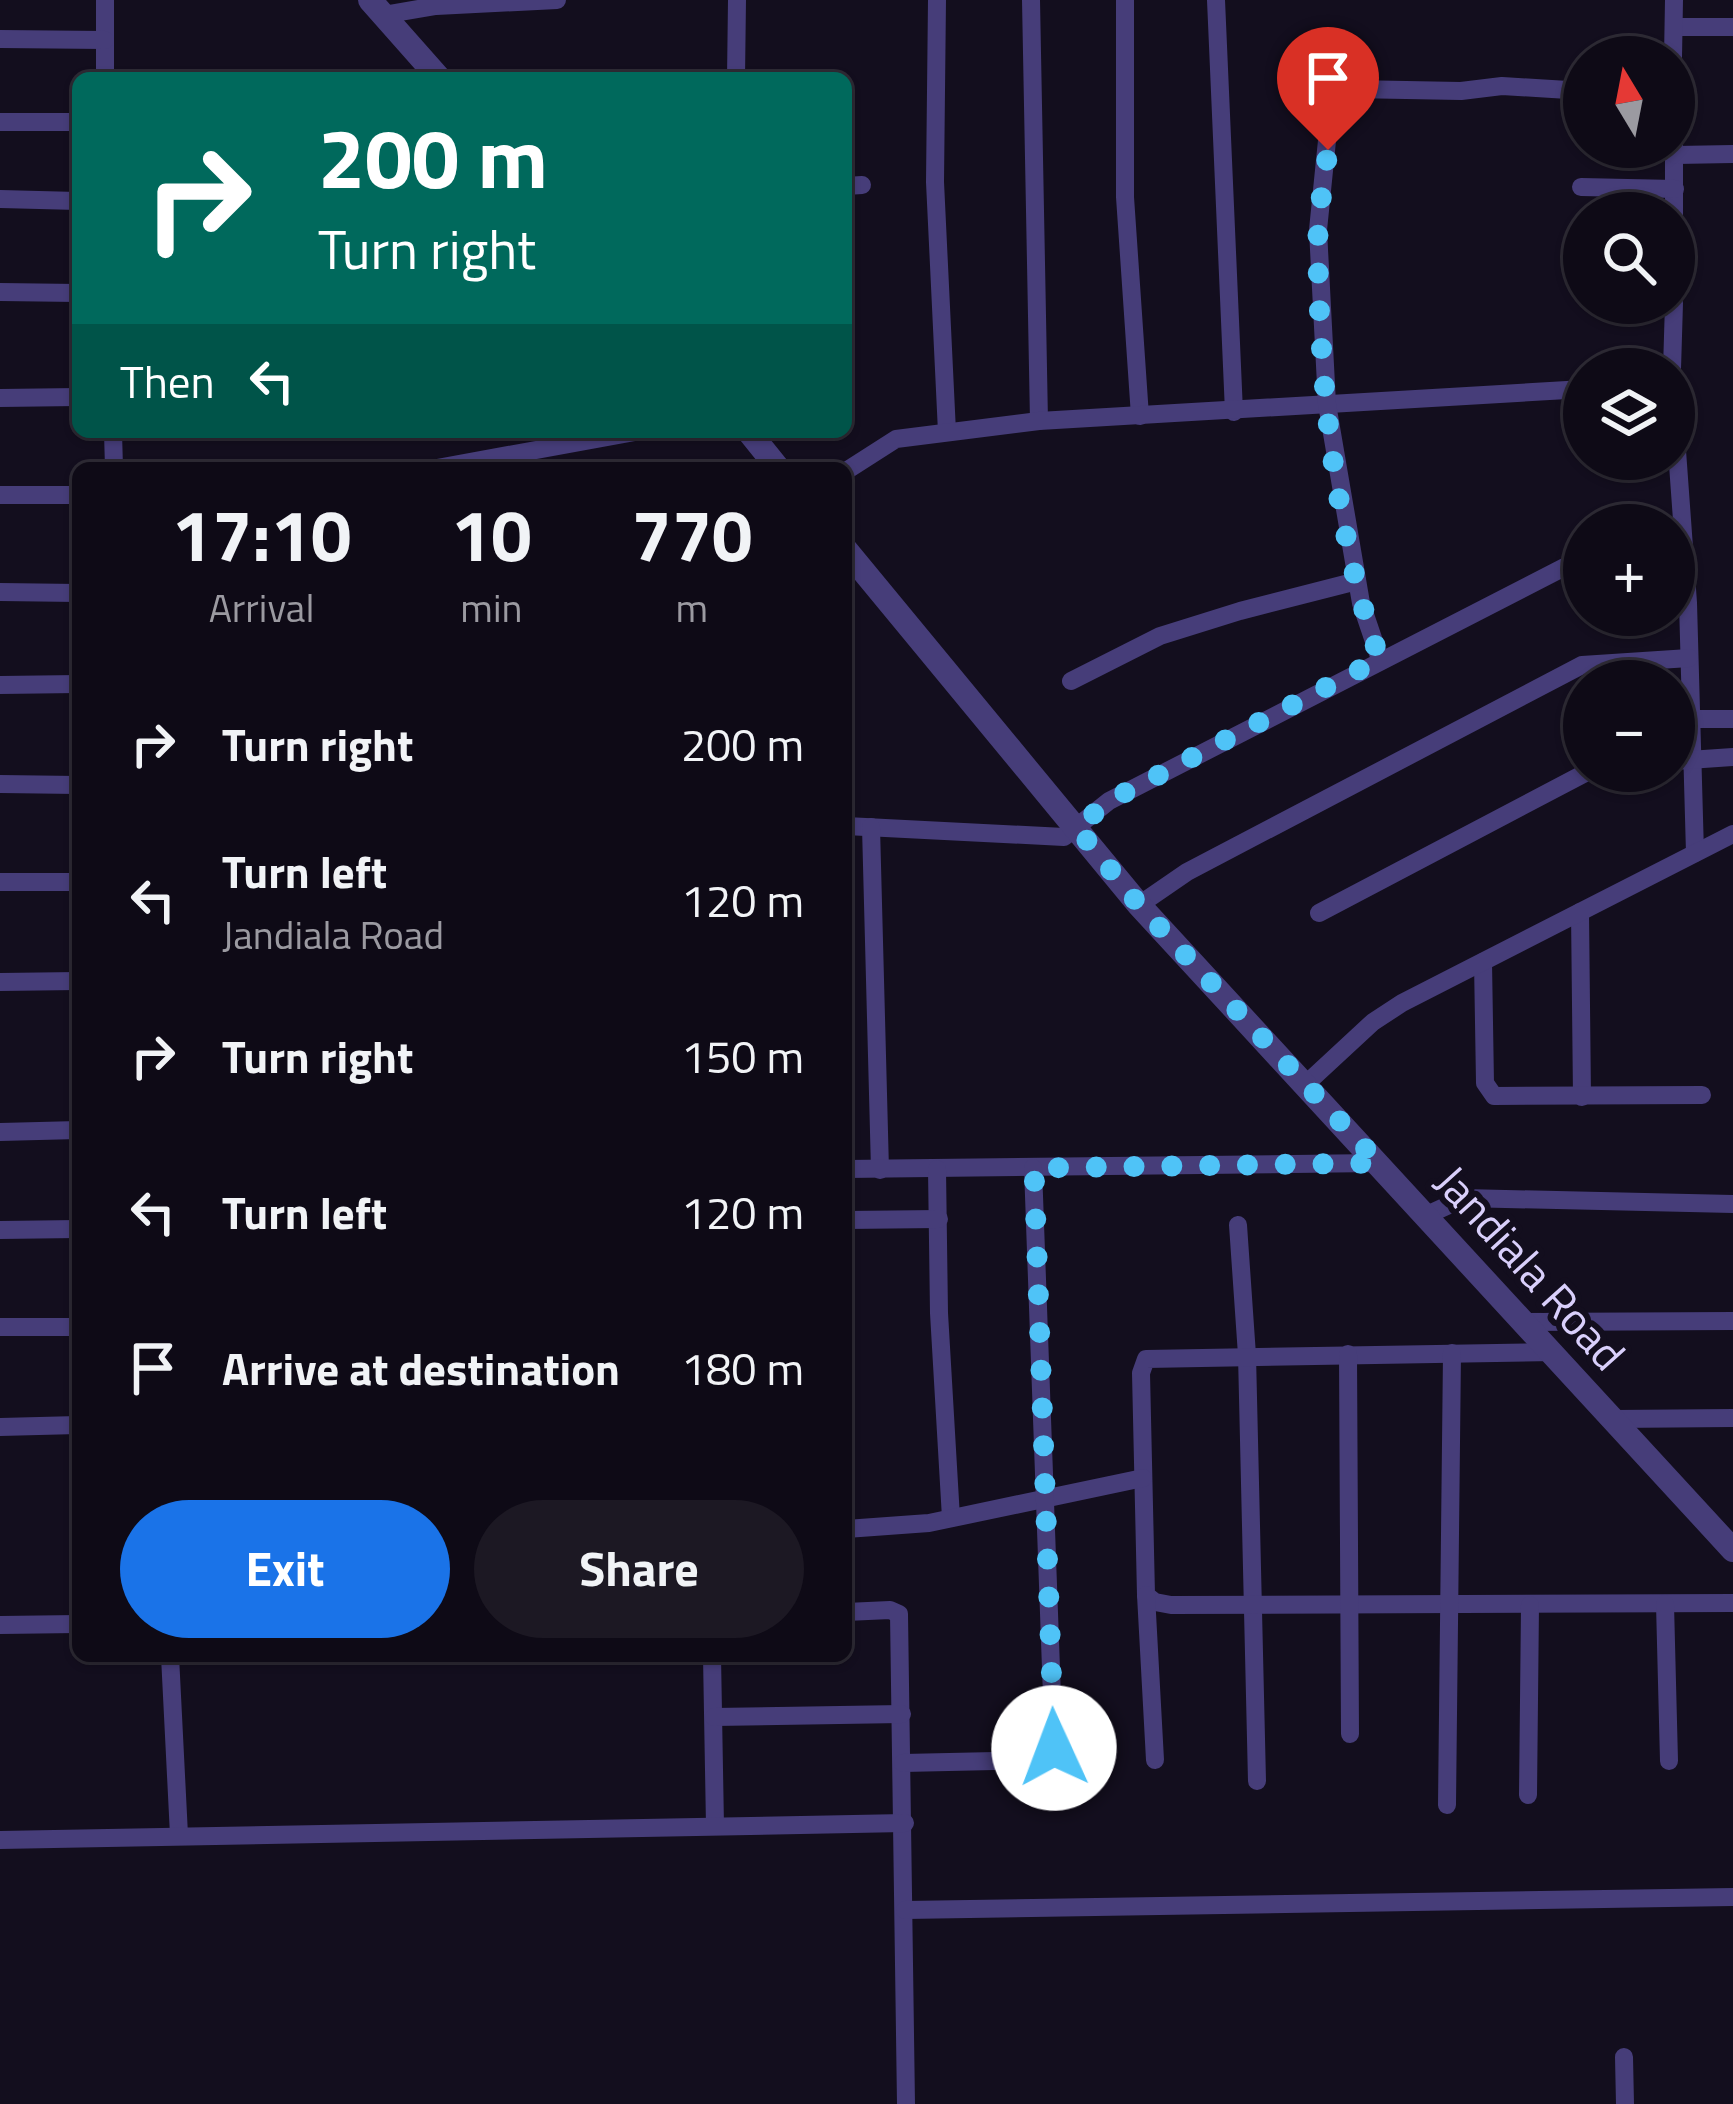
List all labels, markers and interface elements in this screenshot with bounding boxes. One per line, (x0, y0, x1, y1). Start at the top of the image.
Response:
pin (1277, 27, 1379, 150)
north arrow (1563, 36, 1695, 168)
map controls (1563, 36, 1695, 792)
icon: arrive (1295, 45, 1361, 111)
text: 200 m (318, 93, 548, 221)
icon: right (120, 120, 276, 276)
button: search (1563, 192, 1695, 324)
text: Turn right (318, 208, 536, 290)
text: Then (120, 347, 215, 415)
icon: left (239, 348, 305, 414)
button: layers (1563, 348, 1695, 480)
text: 17:10 (172, 479, 351, 589)
text: 10 (451, 479, 532, 589)
text: 770 (631, 479, 752, 589)
button: + (1563, 504, 1695, 636)
text: Arrival (209, 578, 314, 637)
text: min (460, 578, 522, 637)
text: m (676, 578, 708, 637)
button: − (1563, 660, 1695, 792)
text: Turn right (222, 710, 413, 778)
text: 200 m (681, 710, 804, 778)
icon: right (120, 711, 186, 777)
text: Turn left (222, 837, 387, 905)
text: 120 m (681, 866, 804, 934)
icon: left (120, 867, 186, 933)
text: Jandiala Road (222, 905, 444, 964)
text: Turn right (222, 1022, 413, 1090)
text: 150 m (681, 1022, 804, 1090)
icon: right (120, 1023, 186, 1089)
street label: Jandiala Road (1420, 1149, 1642, 1385)
text: Turn left (222, 1178, 387, 1246)
text: 120 m (681, 1178, 804, 1246)
icon: left (120, 1179, 186, 1245)
text: Arrive at destination (222, 1334, 620, 1402)
text: 180 m (681, 1334, 804, 1402)
icon: arrive (120, 1335, 186, 1401)
button: Exit (120, 1500, 450, 1638)
button: Share (474, 1500, 804, 1638)
position arrow (991, 1685, 1117, 1811)

